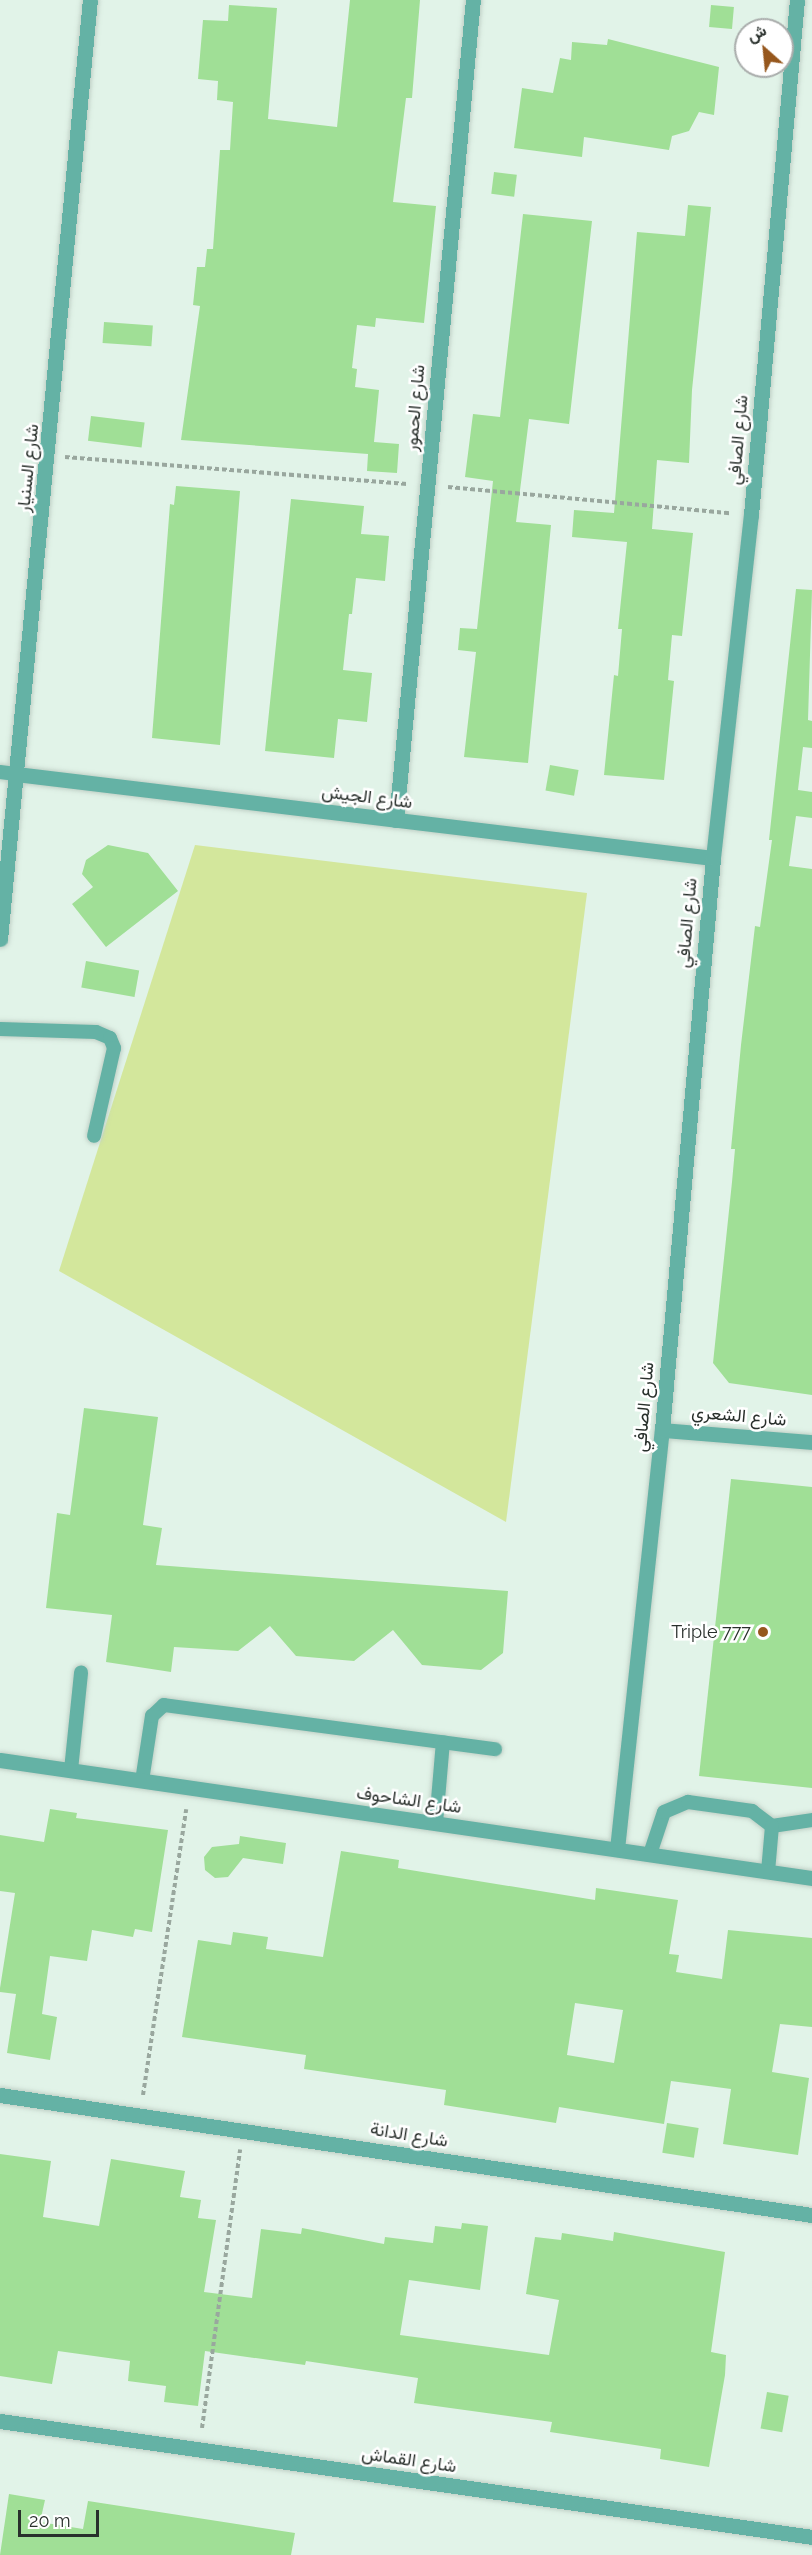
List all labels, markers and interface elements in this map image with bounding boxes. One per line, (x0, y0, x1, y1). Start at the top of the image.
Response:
north arrow (734, 18, 794, 78)
text: ش (744, 20, 769, 46)
street label: شارع الحمور (400, 364, 430, 452)
street label: شارع الصافي (723, 394, 753, 486)
street label: شارع السنيار (13, 423, 43, 513)
street label: شارع الجيش (320, 781, 414, 813)
street label: شارع الصافي (672, 877, 702, 969)
street label: شارع الصافي (629, 1361, 659, 1453)
street label: شارع الشعري (691, 1401, 787, 1431)
place label: Triple 777 (671, 1621, 751, 1643)
marker: Triple 777 (756, 1625, 770, 1639)
street label: شارع الشاحوف (355, 1782, 463, 1818)
street label: شارع الدانة (369, 2118, 449, 2152)
street label: شارع القماش (360, 2443, 458, 2477)
scale bar (21, 2498, 102, 2536)
text: 20 m (29, 2510, 71, 2531)

